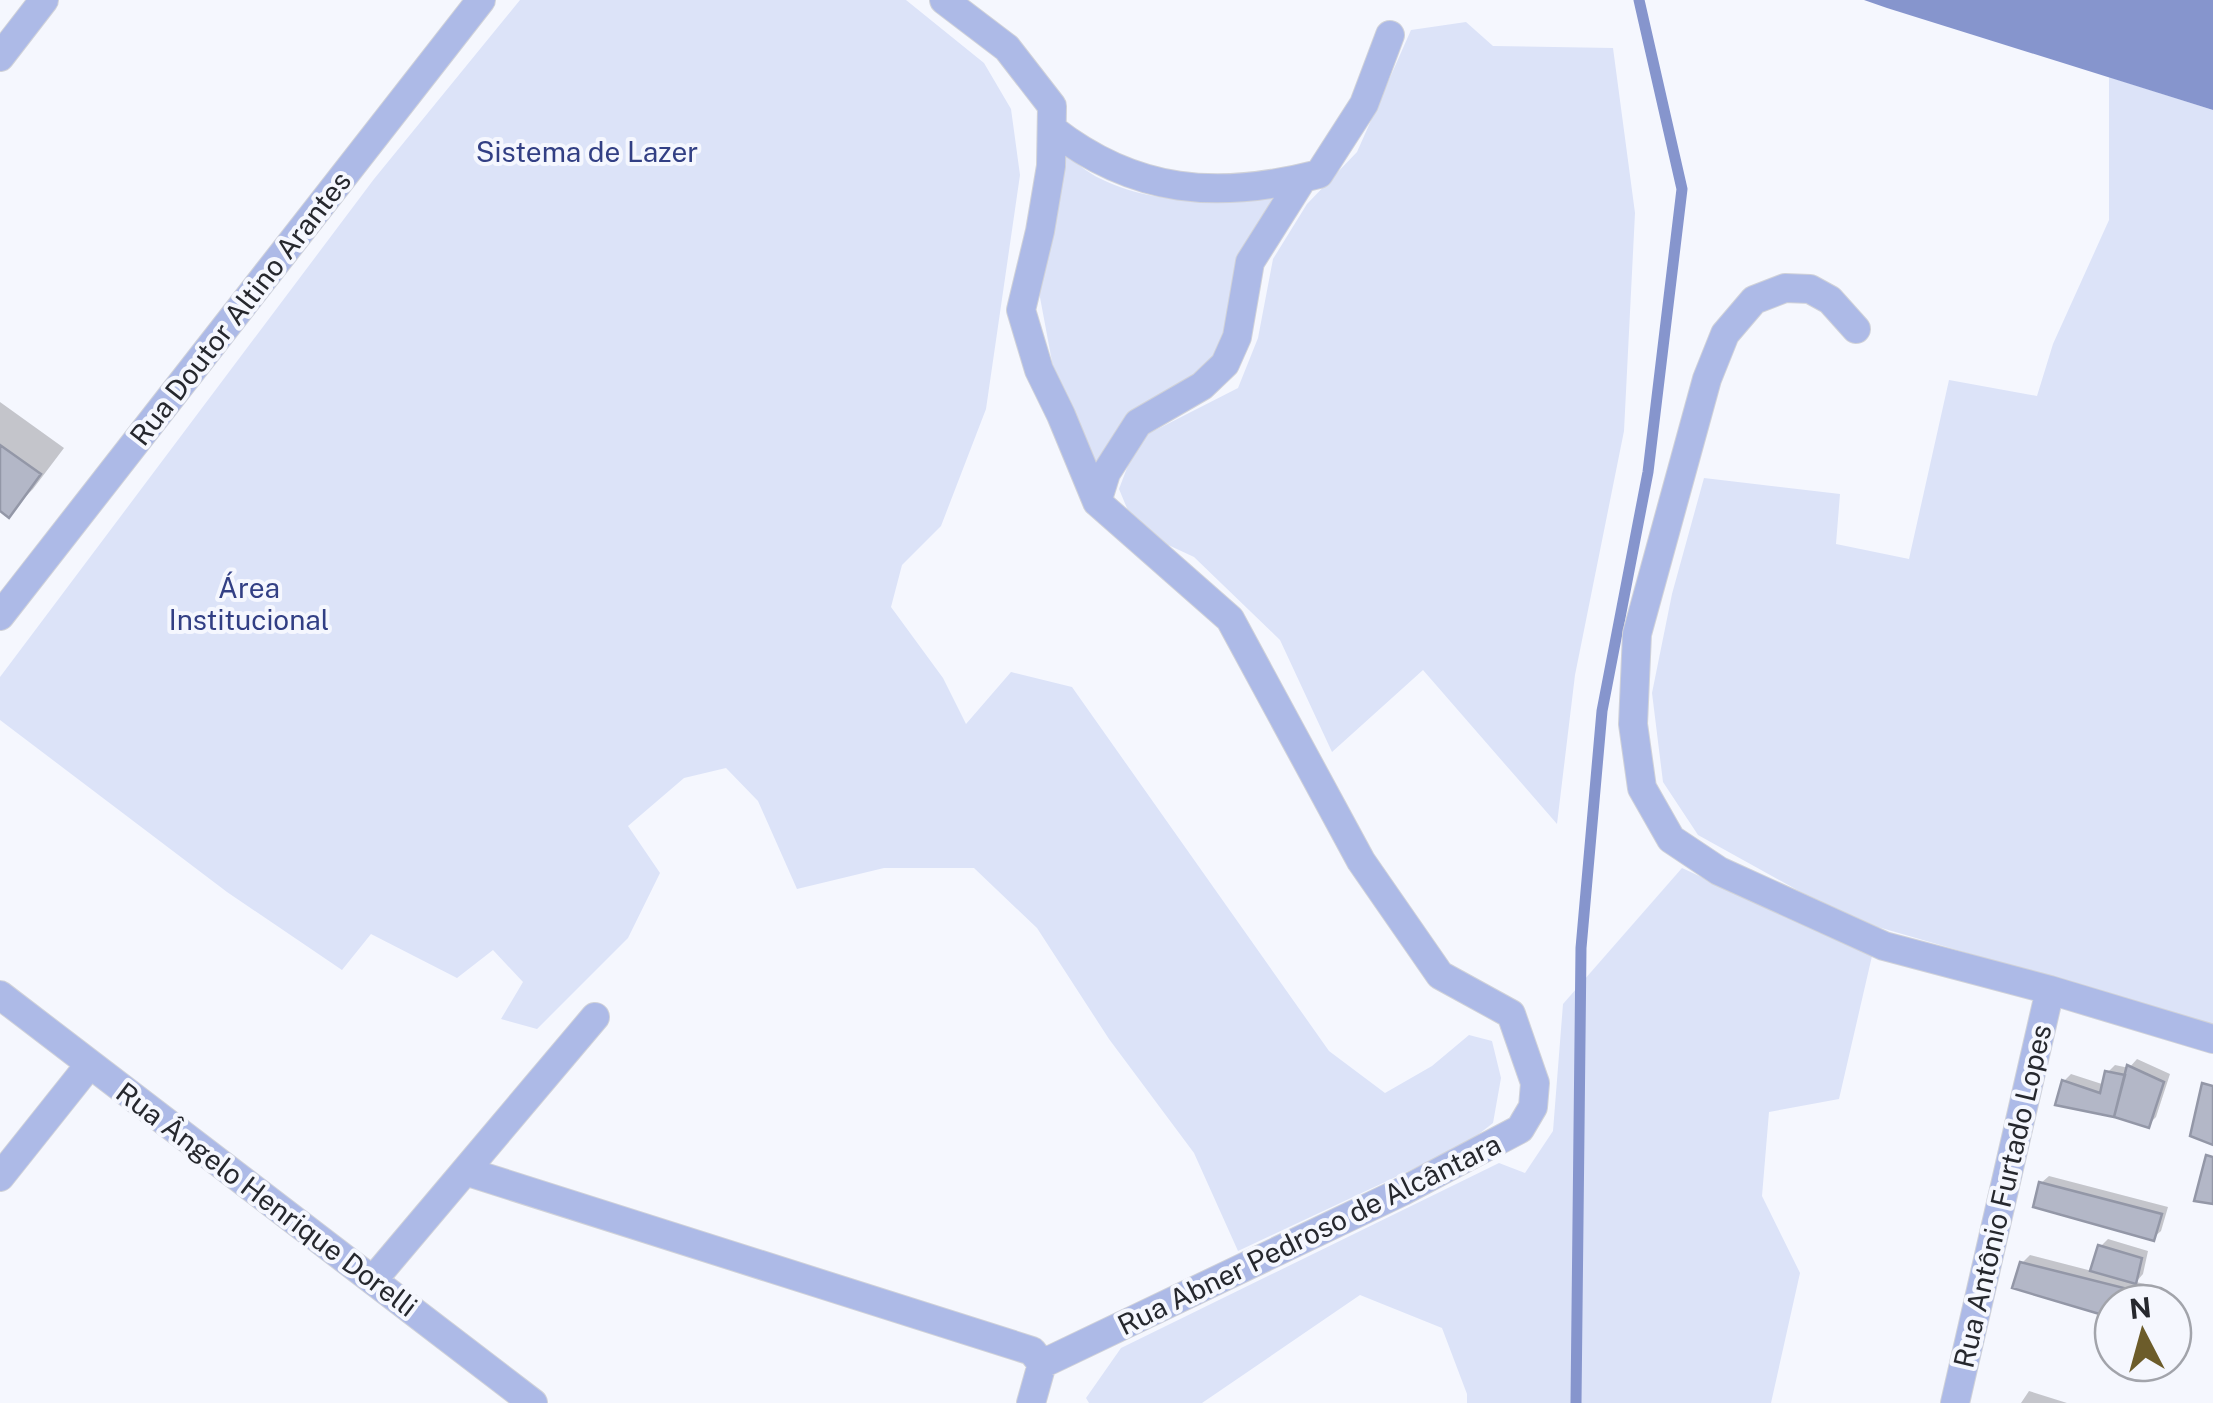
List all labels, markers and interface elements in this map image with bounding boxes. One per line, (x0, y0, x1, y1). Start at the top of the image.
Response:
park label: Sistema de Lazer (476, 135, 698, 168)
street label: Rua Doutor Altino Arantes (123, 164, 357, 452)
park label: Área Institucional (169, 571, 329, 636)
street label: Rua Antônio Furtado Lopes (1946, 1021, 2058, 1371)
street label: Rua Ângelo Henrique Dorelli (110, 1075, 424, 1323)
street label: Rua Abner Pedroso de Alcântara (1112, 1127, 1506, 1341)
north arrow (2093, 1283, 2193, 1383)
text: N (2128, 1290, 2153, 1325)

